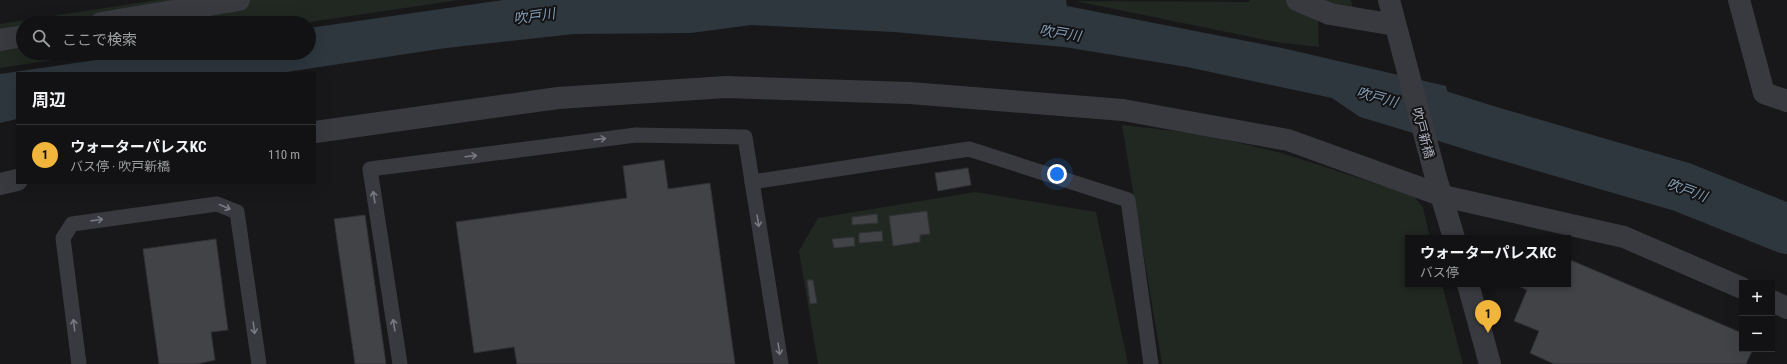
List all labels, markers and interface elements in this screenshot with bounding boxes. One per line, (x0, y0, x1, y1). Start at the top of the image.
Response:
water label: 吹戸川 (512, 5, 558, 27)
search box (16, 16, 316, 60)
water label: 吹戸川 (1038, 22, 1084, 44)
icon: search (30, 27, 52, 49)
text: ここで検索 (62, 31, 137, 49)
water label: 吹戸川 (1355, 84, 1401, 111)
text: 周辺 (32, 90, 66, 110)
street label: 吹戸新橋 (1409, 106, 1437, 160)
one-way arrow (593, 136, 606, 143)
text: ウォーターパレスKC (70, 138, 206, 156)
text: 1 (42, 147, 48, 162)
text: 110 m (268, 147, 300, 162)
one-way arrow (464, 152, 477, 160)
text: バス停 · 吹戸新橋 (70, 159, 170, 174)
your location (1047, 164, 1067, 184)
water label: 吹戸川 (1665, 175, 1711, 205)
one-way arrow (370, 191, 378, 204)
one-way arrow (218, 204, 230, 211)
one-way arrow (754, 214, 762, 227)
one-way arrow (90, 216, 103, 224)
popup (1405, 235, 1571, 287)
text: ウォーターパレスKC (1420, 244, 1556, 262)
text: バス停 (1420, 265, 1459, 280)
map controls (1739, 280, 1775, 352)
button: + (1739, 280, 1775, 316)
pin: 1 (1475, 300, 1501, 333)
button: − (1739, 316, 1775, 352)
one-way arrow (70, 319, 78, 332)
one-way arrow (390, 319, 398, 332)
one-way arrow (250, 321, 258, 334)
one-way arrow (775, 342, 783, 355)

